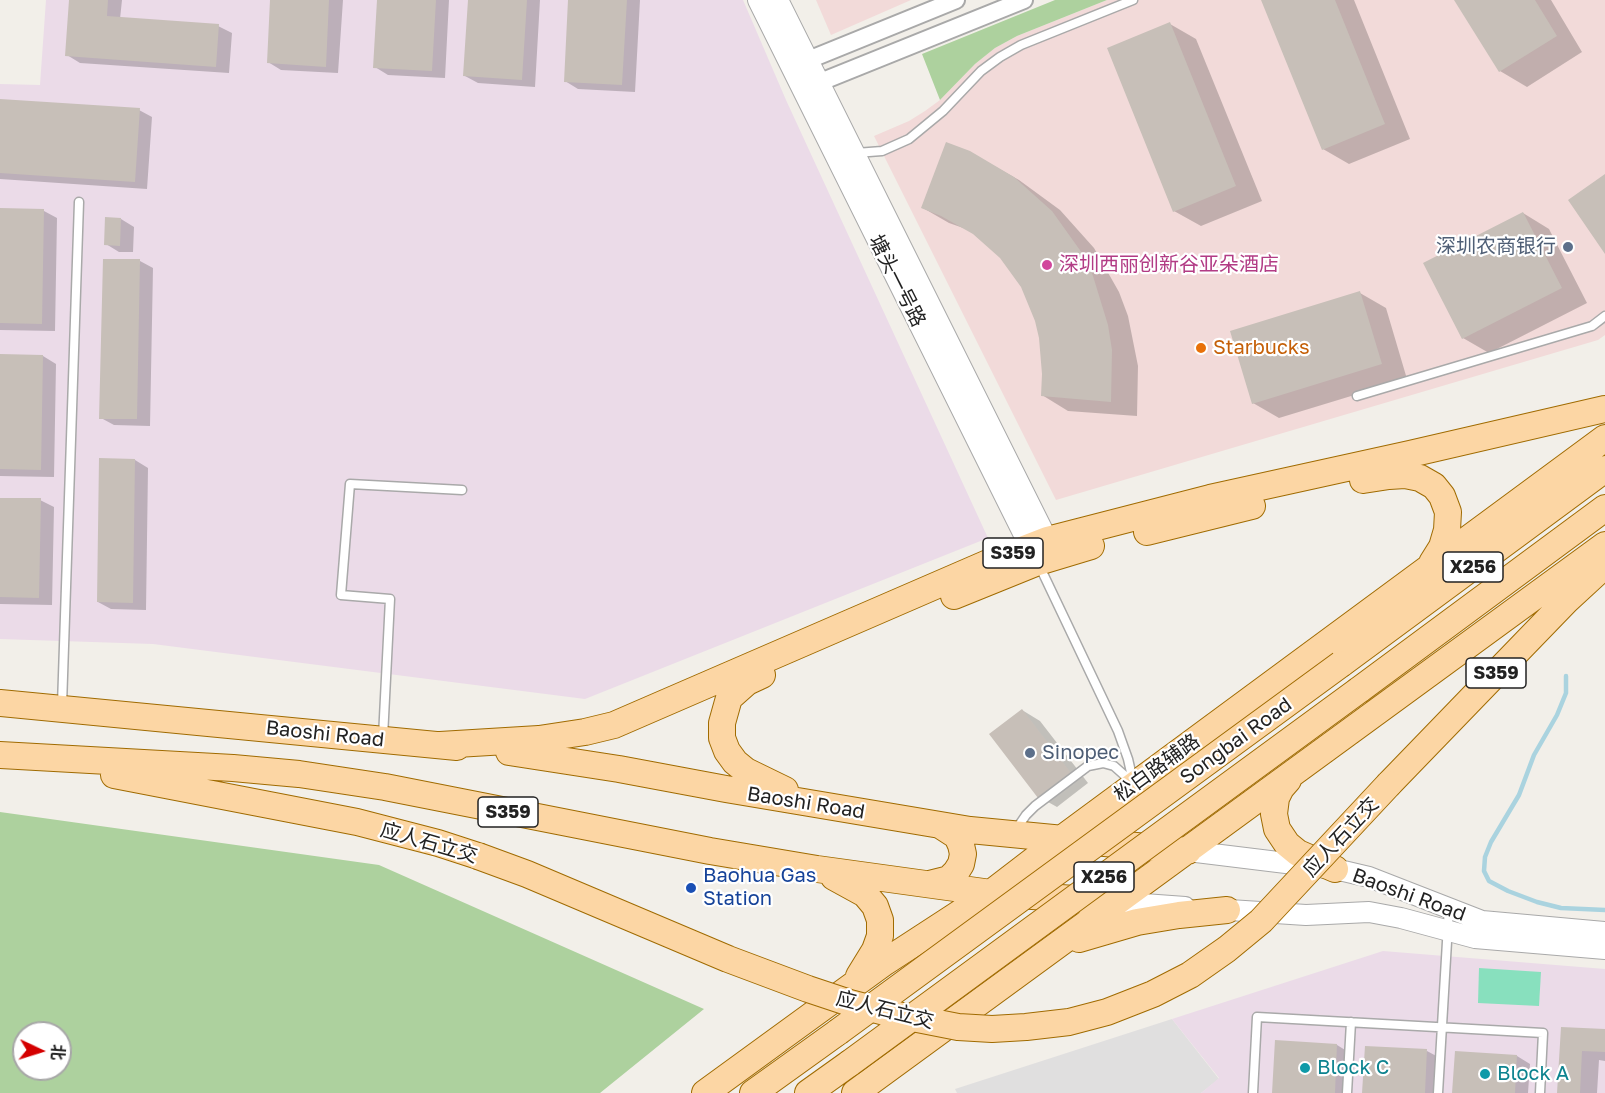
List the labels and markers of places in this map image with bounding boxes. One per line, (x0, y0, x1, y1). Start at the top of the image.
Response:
place label: 深圳农商银行 (1436, 235, 1556, 259)
marker: 深圳农商银行 (1561, 240, 1575, 254)
place label: 深圳西丽创新谷亚朵酒店 (1059, 253, 1279, 277)
marker: 深圳西丽创新谷亚朵酒店 (1040, 258, 1054, 272)
place label: Starbucks (1213, 336, 1310, 360)
marker: Starbucks (1194, 341, 1208, 355)
place label: Sinopec (1042, 741, 1119, 765)
marker: Sinopec (1023, 746, 1037, 760)
place label: Baohua Gas Station (703, 864, 816, 911)
marker: Baohua Gas Station (684, 881, 698, 895)
place label: Block C (1317, 1056, 1389, 1080)
marker: Block C (1298, 1061, 1312, 1075)
place label: Block A (1497, 1062, 1569, 1086)
marker: Block A (1478, 1067, 1492, 1081)

